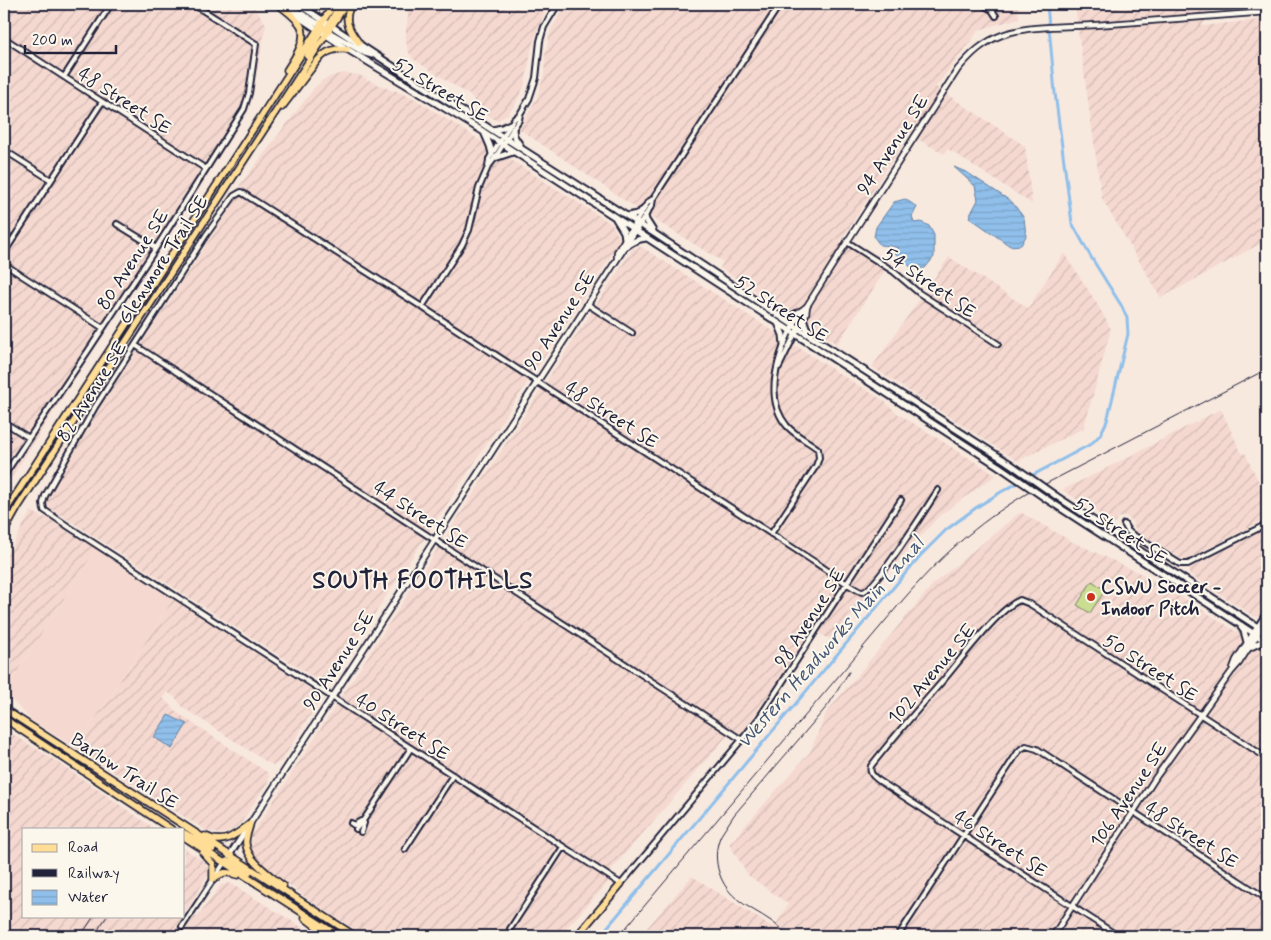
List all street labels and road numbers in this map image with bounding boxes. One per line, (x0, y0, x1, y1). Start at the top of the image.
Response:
street label: 52 Street SE (388, 52, 492, 129)
street label: 48 Street SE (73, 62, 176, 141)
street label: 94 Avenue SE (852, 90, 935, 200)
street label: Glenmore Trail SE (112, 191, 214, 329)
street label: 80 Avenue SE (91, 205, 175, 315)
street label: 54 Street SE (878, 242, 981, 325)
street label: 90 Avenue SE (519, 266, 602, 375)
street label: 52 Street SE (730, 270, 833, 349)
street label: 82 Avenue SE (51, 337, 133, 447)
street label: 48 Street SE (560, 376, 663, 455)
street label: 44 Street SE (368, 475, 472, 555)
street label: 52 Street SE (1069, 492, 1172, 571)
street label: 98 Avenue SE (769, 563, 852, 672)
street label: 90 Avenue SE (298, 606, 381, 715)
street label: 102 Avenue SE (883, 618, 982, 730)
street label: 50 Street SE (1098, 628, 1202, 708)
street label: 40 Street SE (350, 688, 454, 767)
street label: Barlow Trail SE (66, 727, 183, 815)
street label: 106 Avenue SE (1085, 737, 1174, 852)
street label: 48 Street SE (1140, 796, 1243, 875)
street label: 46 Street SE (949, 805, 1052, 884)

